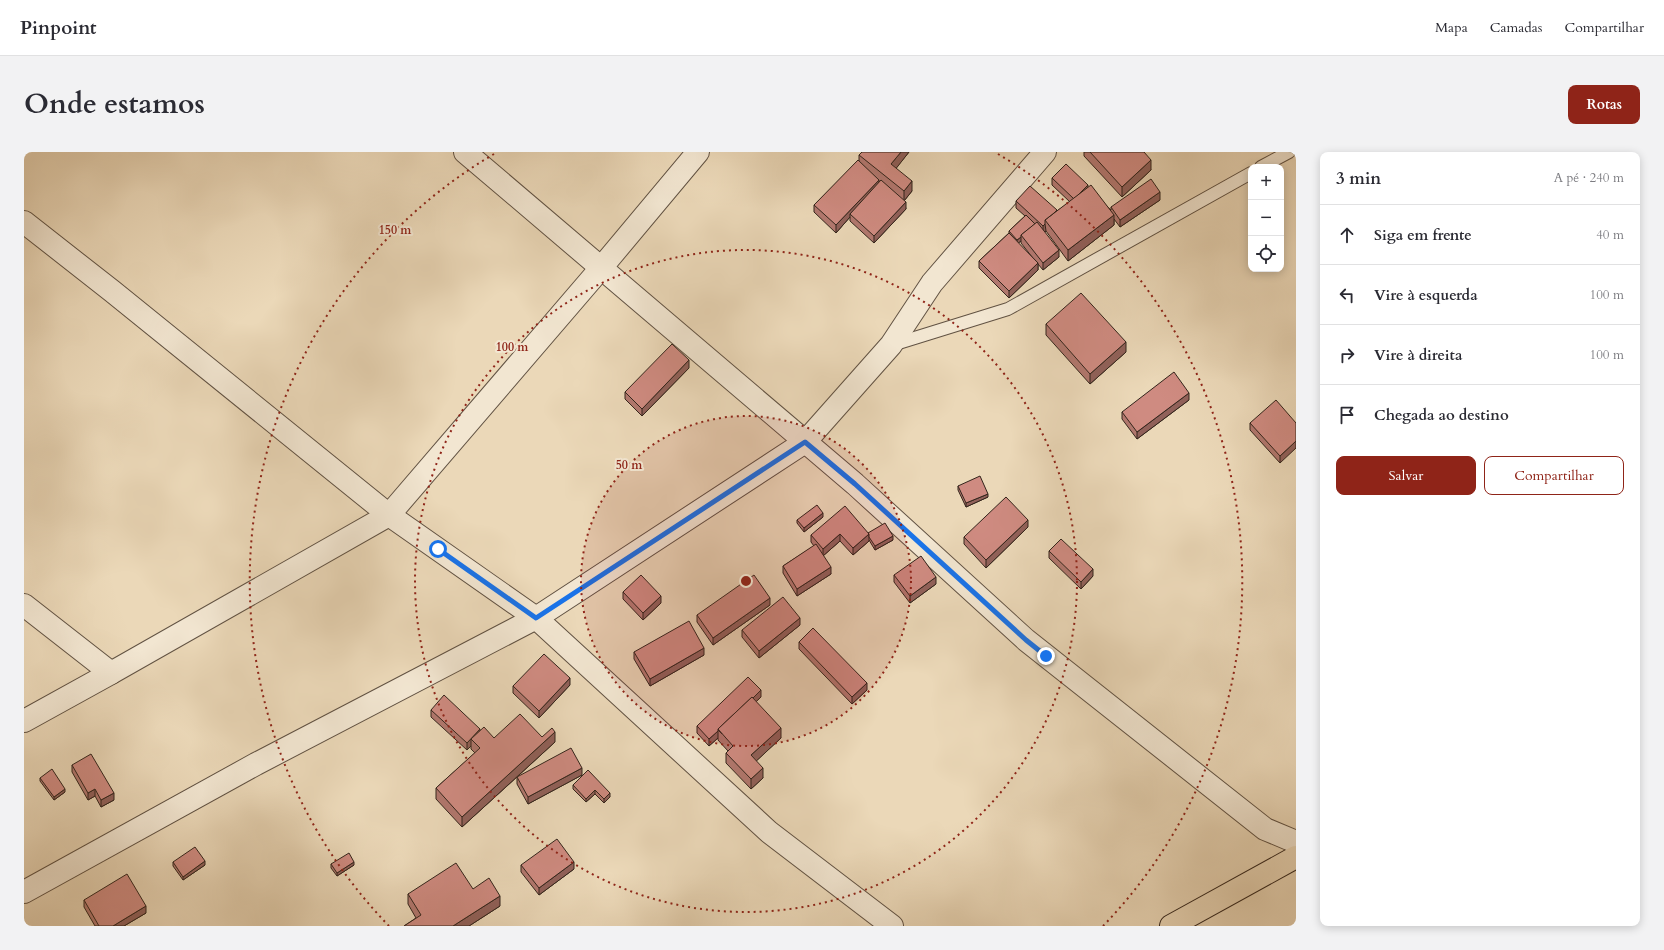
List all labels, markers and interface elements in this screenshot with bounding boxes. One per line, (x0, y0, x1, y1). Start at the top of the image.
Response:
text: Pinpoint (20, 15, 97, 41)
text: Mapa (1435, 18, 1468, 37)
text: Camadas (1490, 18, 1543, 37)
text: Compartilhar (1565, 18, 1644, 37)
text: Onde estamos (24, 85, 205, 123)
button: Rotas (1568, 85, 1640, 124)
map controls (1248, 164, 1284, 272)
button: + (1248, 164, 1284, 200)
text: 3 min (1336, 167, 1381, 190)
text: A pé · 240 m (1554, 169, 1624, 187)
button: − (1248, 200, 1284, 236)
text: 150 m (379, 222, 412, 238)
icon: ahead (1336, 224, 1358, 246)
text: Siga em frente (1374, 225, 1472, 245)
text: 40 m (1596, 226, 1624, 244)
button: locate (1248, 236, 1284, 272)
icon: left (1336, 284, 1358, 306)
text: Vire à esquerda (1374, 285, 1478, 305)
text: 100 m (1590, 286, 1624, 304)
text: 100 m (496, 339, 529, 355)
icon: right (1336, 344, 1358, 366)
text: Vire à direita (1374, 345, 1462, 365)
text: 100 m (1590, 346, 1624, 364)
icon: arrive (1336, 404, 1358, 426)
text: Chegada ao destino (1374, 405, 1509, 425)
button: Salvar (1336, 456, 1476, 495)
button: Compartilhar (1484, 456, 1624, 495)
text: 50 m (616, 457, 643, 473)
route start (429, 540, 447, 558)
centre of rings (739, 574, 753, 588)
route end (1037, 647, 1055, 665)

